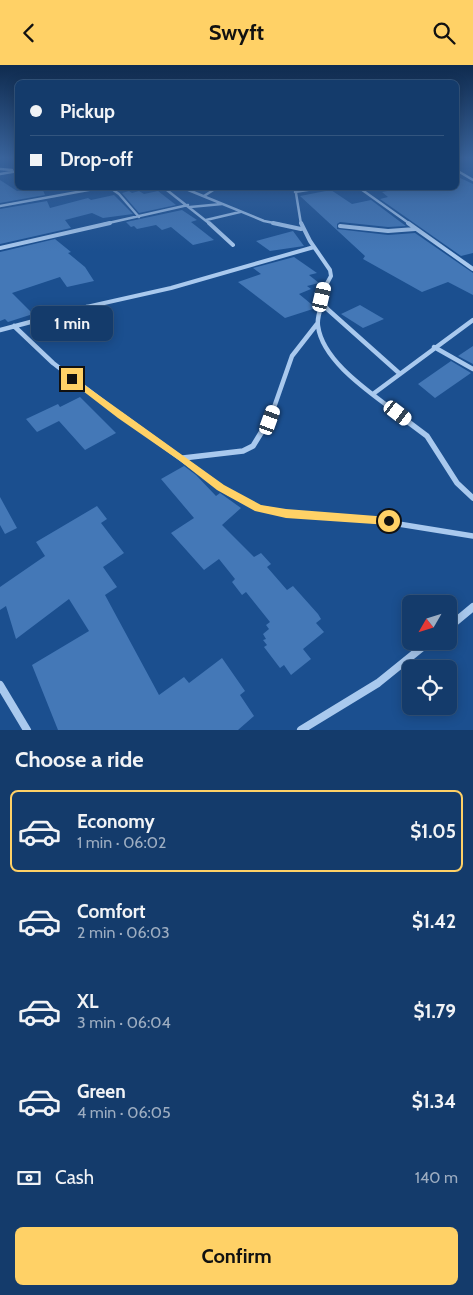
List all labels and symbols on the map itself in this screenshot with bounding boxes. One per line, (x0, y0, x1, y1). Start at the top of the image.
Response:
car (311, 281, 332, 313)
callout: 1 min (31, 307, 113, 341)
route end (61, 368, 83, 390)
car (381, 398, 414, 428)
car (257, 403, 282, 437)
route start (378, 510, 400, 532)
north arrow (402, 595, 458, 650)

